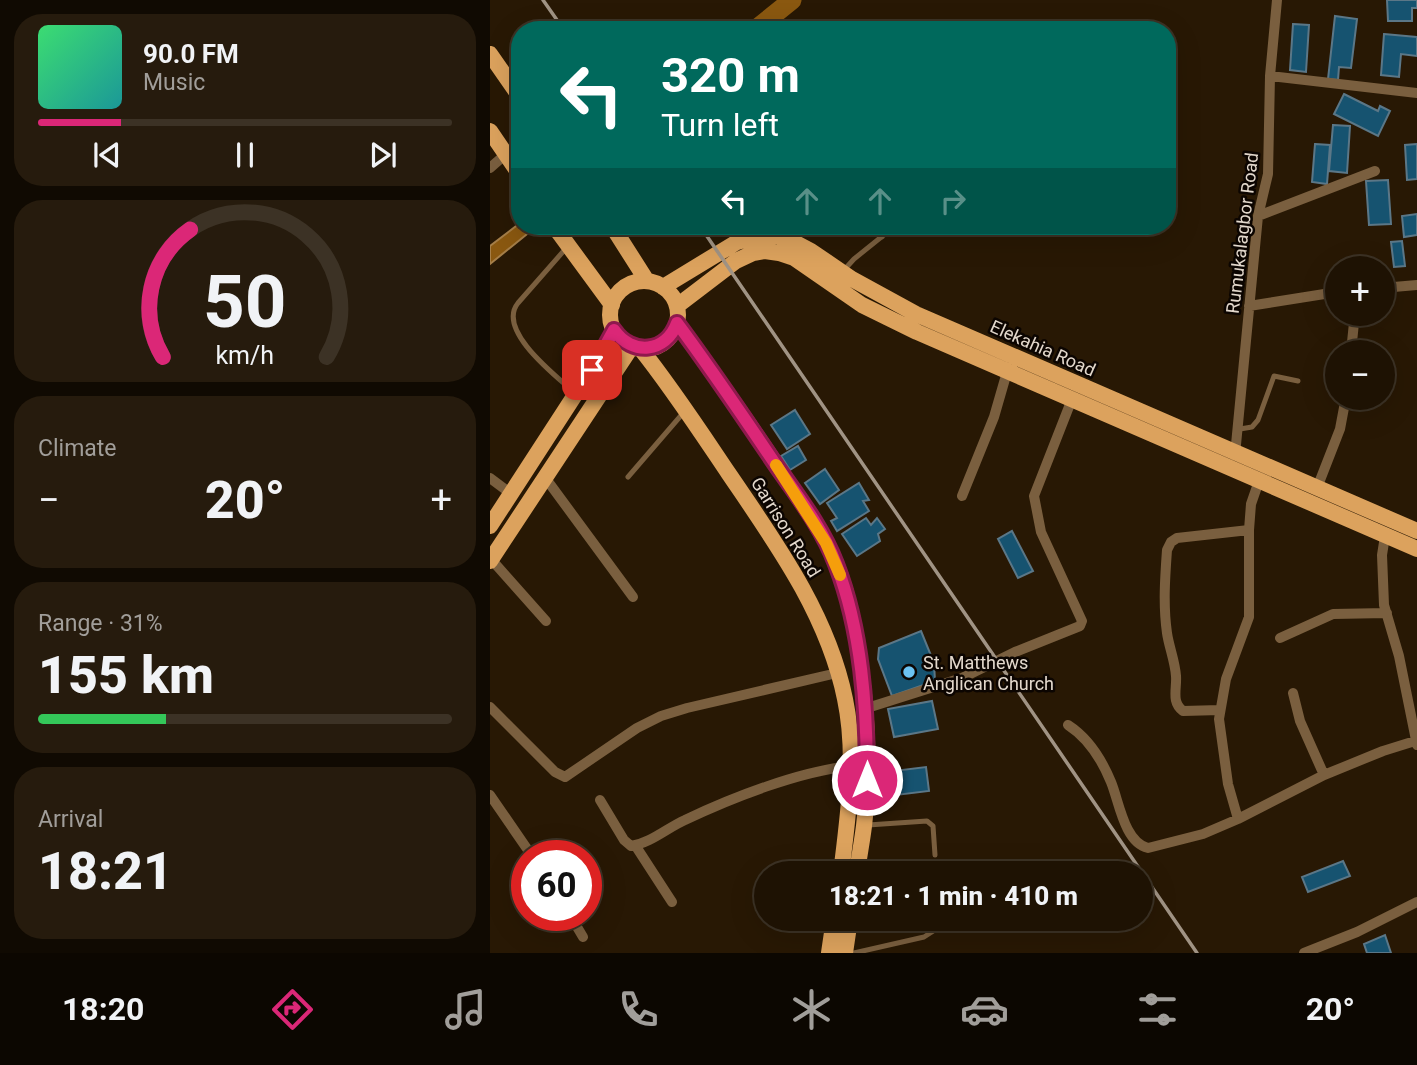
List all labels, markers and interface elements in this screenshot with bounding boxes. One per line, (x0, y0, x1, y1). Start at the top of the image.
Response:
text: 90.0 FM (143, 39, 239, 69)
text: 320 m (661, 47, 800, 104)
icon: left (546, 49, 637, 140)
text: Music (143, 69, 205, 96)
text: Turn left (661, 106, 779, 144)
icon: previous (88, 136, 126, 174)
icon: pause (226, 136, 264, 174)
icon: next (364, 136, 402, 174)
street label: Rumukalagbor Road (1222, 151, 1262, 315)
icon: left (715, 182, 753, 220)
icon: ahead (788, 182, 826, 220)
icon: ahead (861, 182, 899, 220)
icon: right (934, 182, 972, 220)
map controls (1325, 256, 1395, 410)
button: + (1325, 256, 1395, 326)
text: 50 (203, 259, 287, 345)
street label: Elekahia Road (987, 315, 1099, 381)
pin (562, 340, 622, 400)
button: − (1325, 340, 1395, 410)
text: km/h (216, 341, 274, 370)
icon: arrive (573, 351, 611, 389)
text: Climate (38, 435, 117, 462)
text: 20° (205, 470, 285, 531)
street label: Garrison Road (747, 473, 825, 581)
text: − (38, 478, 60, 522)
text: + (430, 478, 452, 522)
text: Range · 31% (38, 610, 163, 637)
text: 155 km (38, 645, 214, 706)
place label: St. Matthews Anglican Church (923, 652, 1054, 694)
marker: St. Matthews Anglican Church (901, 664, 917, 680)
position arrow (830, 743, 904, 817)
text: Arrival (38, 806, 103, 833)
speed limit sign: 60 (511, 840, 602, 931)
text: 18:21 (38, 841, 173, 902)
text: 18:21 · 1 min · 410 m (829, 881, 1078, 911)
icon: directions (268, 985, 317, 1034)
icon: music (441, 985, 490, 1034)
icon: phone (614, 985, 663, 1034)
icon: climate (787, 985, 836, 1034)
icon: car (960, 985, 1009, 1034)
icon: filters (1133, 985, 1182, 1034)
text: 18:20 (62, 990, 144, 1028)
text: 20° (1306, 990, 1355, 1028)

